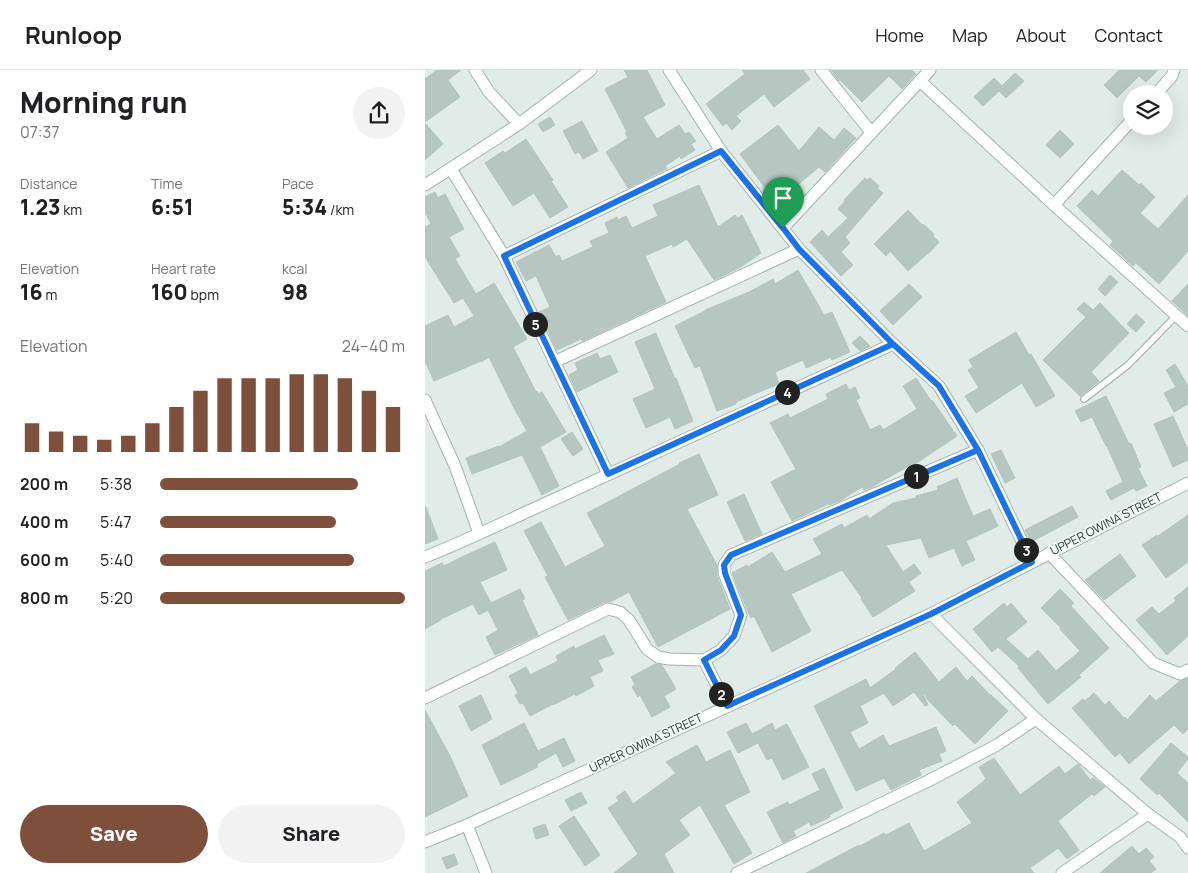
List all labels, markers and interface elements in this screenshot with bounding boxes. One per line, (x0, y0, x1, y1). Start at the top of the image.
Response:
text: Runloop (25, 18, 122, 51)
text: Home (875, 23, 924, 47)
text: Map (952, 23, 988, 47)
text: About (1016, 23, 1066, 47)
text: Contact (1094, 23, 1163, 47)
text: Morning run (20, 83, 187, 121)
map controls (1123, 85, 1173, 135)
button: layers (1123, 85, 1173, 135)
button: share (353, 87, 405, 139)
text: 07:37 (20, 121, 59, 143)
text: Distance (20, 174, 77, 193)
text: Time (151, 174, 183, 193)
text: Pace (282, 174, 314, 193)
pin (762, 177, 804, 228)
icon: arrive (769, 184, 797, 212)
text: 1.23 (20, 193, 61, 221)
text: 6:51 (151, 193, 193, 221)
text: 5:34 (282, 193, 327, 221)
text: km (61, 200, 82, 219)
text: /km (327, 200, 354, 219)
text: Elevation (20, 259, 79, 278)
text: Heart rate (151, 259, 216, 278)
text: kcal (282, 259, 308, 278)
text: 16 (20, 278, 43, 306)
text: 160 (151, 278, 188, 306)
text: 98 (282, 278, 308, 306)
text: m (43, 285, 57, 304)
text: bpm (188, 285, 219, 304)
pin: 5 (523, 312, 547, 336)
text: 5 (531, 315, 540, 334)
text: Elevation (20, 335, 88, 357)
text: 24–40 m (342, 335, 405, 357)
pin: 4 (775, 380, 799, 404)
text: 4 (783, 383, 792, 402)
pin: 1 (903, 464, 929, 488)
text: 1 (913, 467, 920, 486)
text: 200 m (20, 473, 68, 495)
text: 5:38 (100, 473, 132, 495)
street label: UPPER OWINA STREET (1047, 488, 1165, 559)
text: 400 m (20, 511, 68, 533)
text: 5:47 (100, 511, 132, 533)
pin: 3 (1013, 538, 1039, 562)
text: 3 (1022, 541, 1031, 560)
text: 600 m (20, 549, 69, 571)
text: 5:40 (100, 549, 133, 571)
text: 800 m (20, 587, 68, 609)
text: 5:20 (100, 587, 133, 609)
pin: 2 (709, 682, 733, 706)
text: 2 (717, 685, 726, 704)
street label: UPPER OWINA STREET (586, 708, 706, 776)
button: Save (20, 805, 208, 863)
button: Share (218, 805, 405, 863)

